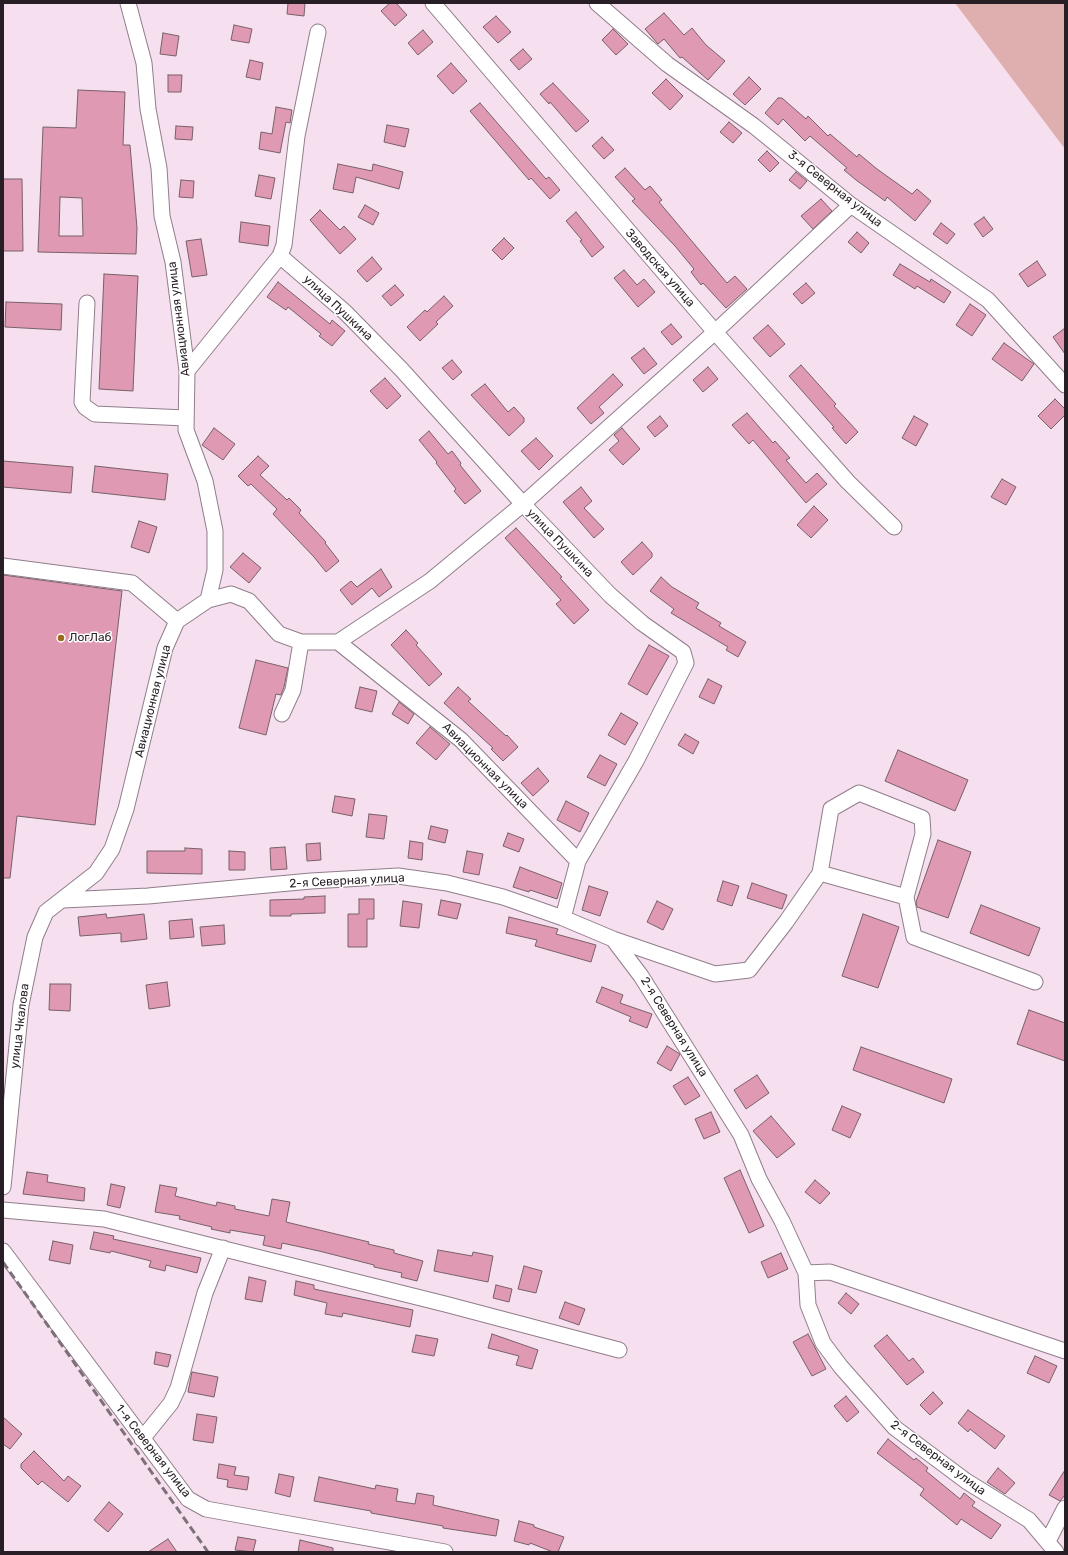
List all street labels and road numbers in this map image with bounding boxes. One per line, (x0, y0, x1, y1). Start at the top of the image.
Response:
street label: 3-я Северная улица (785, 148, 885, 230)
street label: Заводская улица (622, 226, 698, 310)
street label: Авиационная улица (165, 261, 193, 377)
street label: улица Пушкина (300, 272, 376, 344)
street label: улица Пушкина (524, 506, 596, 580)
street label: Авиационная улица (132, 643, 174, 759)
street label: Авиационная улица (439, 720, 531, 812)
street label: 2-я Северная улица (289, 871, 405, 891)
street label: 2-я Северная улица (637, 974, 711, 1080)
street label: улица Чкалова (8, 983, 32, 1069)
street label: 1-я Северная улица (112, 1402, 194, 1500)
street label: 2-я Северная улица (888, 1418, 988, 1498)

